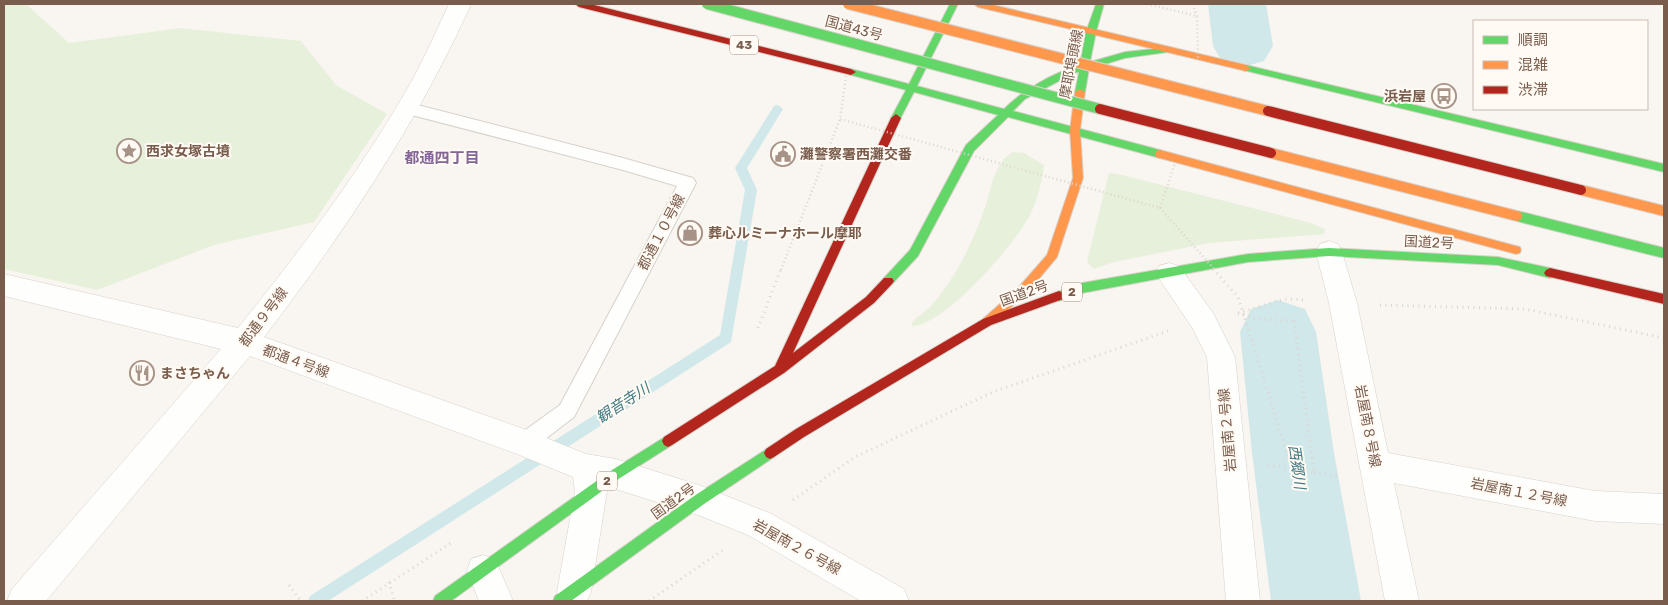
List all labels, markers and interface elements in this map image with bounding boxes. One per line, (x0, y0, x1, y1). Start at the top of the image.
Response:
street label: 国道43号 (823, 13, 885, 44)
legend (1473, 20, 1648, 110)
street label: 摩耶埠頭線 (1056, 28, 1087, 100)
text: 順調 (1518, 31, 1548, 49)
road number: 43 (730, 36, 758, 54)
text: 混雑 (1518, 56, 1548, 74)
text: 渋滞 (1518, 81, 1548, 99)
bus stop icon: 浜岩屋 (1431, 83, 1457, 109)
place label: 浜岩屋 (1384, 88, 1426, 105)
place icon: 西求女塚古墳 (116, 138, 142, 164)
public building icon: 灘警察署西灘交番 (770, 141, 796, 167)
place label: 西求女塚古墳 (146, 143, 230, 160)
place label: 灘警察署西灘交番 (800, 146, 912, 163)
district label: 都通四丁目 (404, 149, 480, 167)
street label: 都通１０号線 (634, 191, 689, 273)
shop icon: 葬心ルミーナホール摩耶 (677, 220, 703, 246)
place label: 葬心ルミーナホール摩耶 (708, 225, 862, 242)
street label: 国道2号 (1403, 233, 1454, 252)
street label: 国道2号 (998, 277, 1051, 310)
road number: 2 (1062, 282, 1082, 302)
street label: 都通９号線 (236, 284, 291, 350)
street label: 都通４号線 (260, 342, 332, 381)
restaurant icon: まさちゃん (129, 360, 155, 386)
place label: まさちゃん (160, 365, 230, 382)
water label: 観音寺川 (593, 378, 655, 427)
street label: 岩屋南８号線 (1351, 383, 1384, 469)
street label: 岩屋南２号線 (1215, 387, 1240, 473)
water label: 西郷川 (1285, 443, 1309, 493)
road number: 2 (597, 472, 617, 491)
street label: 岩屋南１２号線 (1469, 475, 1569, 510)
street label: 国道2号 (648, 480, 699, 523)
street label: 岩屋南２６号線 (750, 516, 844, 579)

